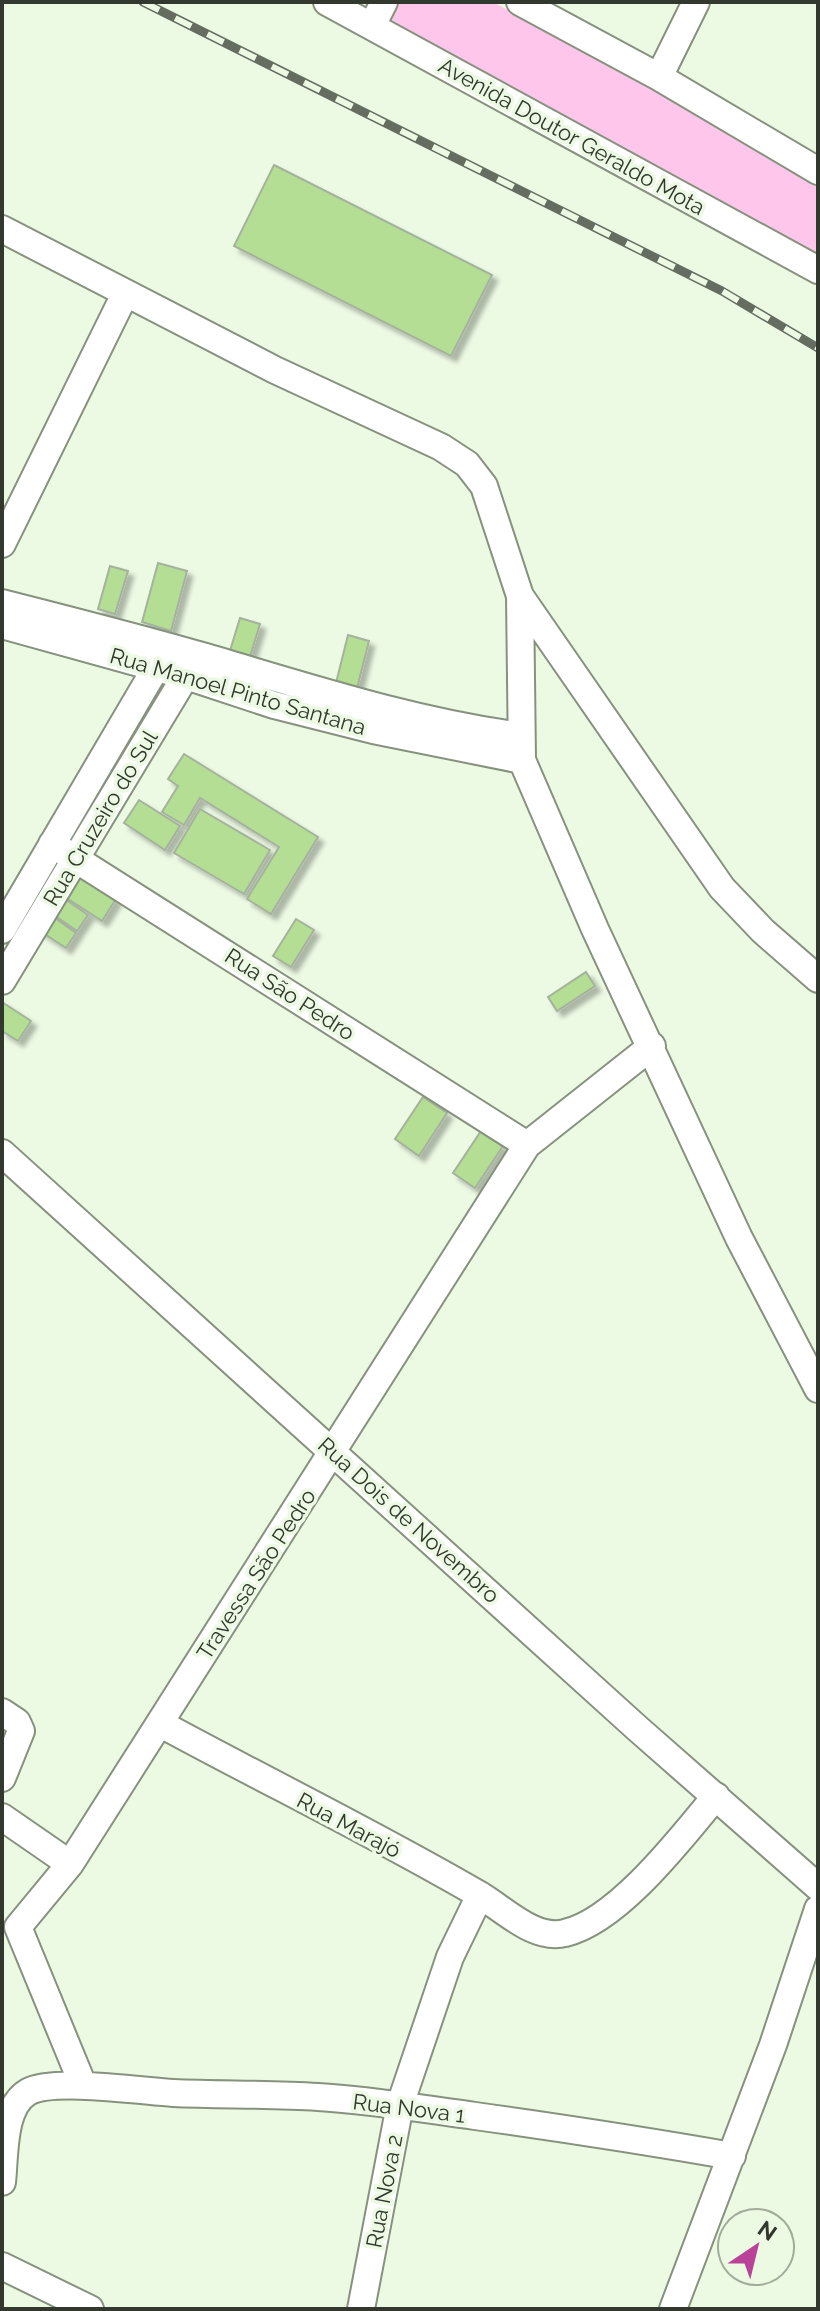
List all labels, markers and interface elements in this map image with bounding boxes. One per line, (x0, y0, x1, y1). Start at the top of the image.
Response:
street label: Avenida Doutor Geraldo Mota (434, 52, 710, 220)
street label: Rua Manoel Pinto Santana (107, 642, 369, 740)
street label: Rua Cruzeiro do Sul (37, 726, 163, 910)
street label: Rua São Pedro (220, 942, 360, 1046)
street label: Rua Dois de Novembro (313, 1432, 505, 1608)
street label: Travessa São Pedro (191, 1484, 321, 1664)
street label: Rua Marajó (293, 1787, 405, 1863)
street label: Rua Nova 1 (351, 2088, 467, 2128)
street label: Rua Nova 2 (360, 2132, 408, 2250)
north arrow (716, 2207, 796, 2287)
text: N (753, 2215, 782, 2246)

